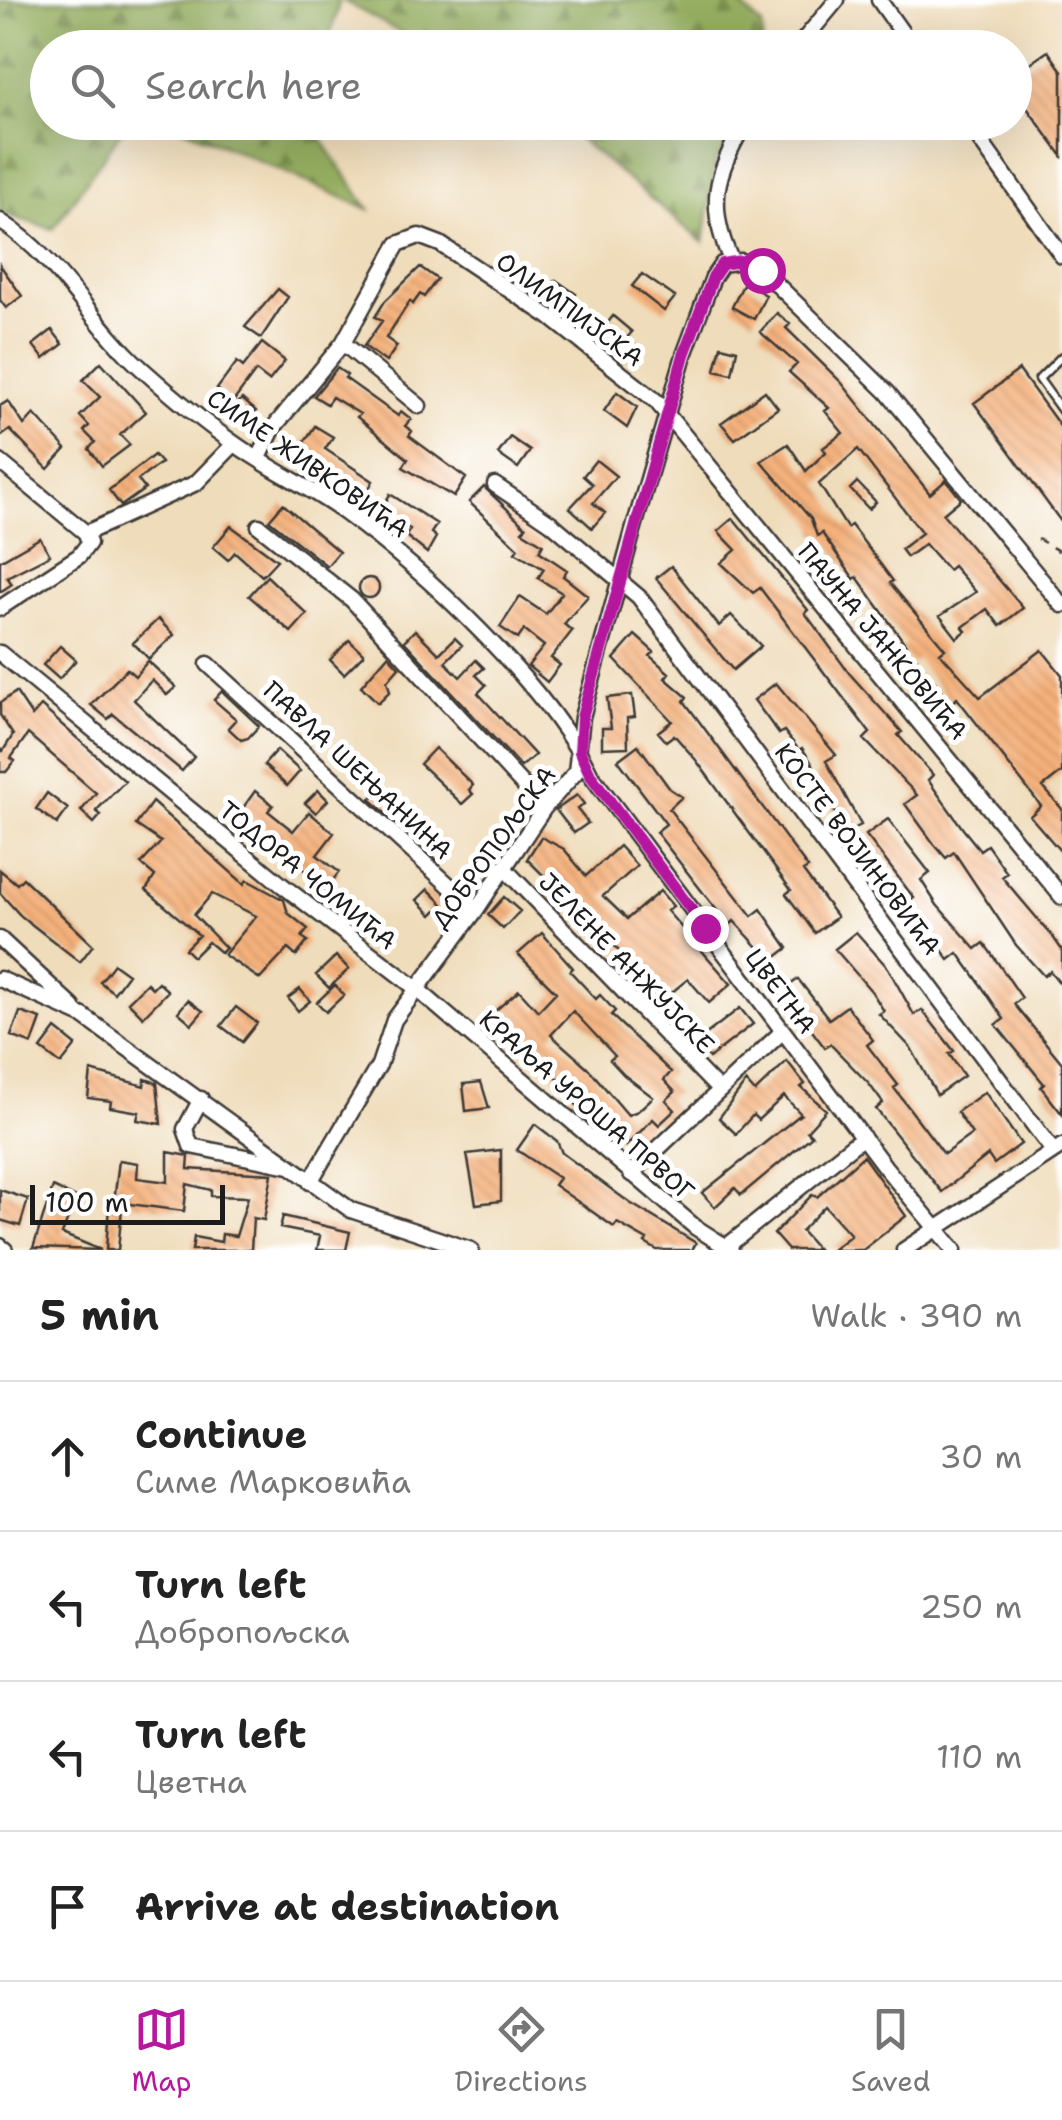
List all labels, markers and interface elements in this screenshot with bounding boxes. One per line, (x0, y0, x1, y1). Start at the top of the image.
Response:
search box (30, 30, 1032, 140)
icon: search (65, 58, 120, 113)
text: Search here (145, 60, 362, 111)
street label: ОЛИМПИЈСКА (489, 244, 651, 374)
route start (740, 248, 786, 294)
street label: СИМЕ ЖИВКОВИЋА (201, 381, 415, 545)
street label: ПАУНА ЈАНКОВИЋА (790, 535, 976, 747)
street label: ПАВЛА ШЕЊАНИНА (256, 673, 460, 867)
street label: КОСТЕ ВОЈИНОВИЋА (767, 736, 949, 962)
street label: ДОБРОПОЉСКА (423, 759, 563, 935)
street label: ТОДОРА ЧОМИЋА (212, 793, 404, 957)
street label: ЈЕЛЕНЕ АНЖУЈСКЕ (532, 865, 722, 1061)
route end (683, 906, 729, 952)
street label: ЦВЕТНА (738, 941, 824, 1041)
street label: КРАЉА УРОША ПРВОГ (472, 1002, 702, 1208)
scale bar (30, 1180, 225, 1224)
text: 100 m (45, 1183, 129, 1221)
text: 5 min (40, 1287, 159, 1343)
text: Walk · 390 m (810, 1294, 1022, 1337)
text: Continue (135, 1409, 307, 1460)
icon: ahead (40, 1429, 95, 1484)
text: 30 m (939, 1435, 1022, 1478)
text: Симе Марковића (135, 1460, 411, 1503)
text: Turn left (135, 1559, 307, 1610)
icon: left (40, 1579, 95, 1634)
text: 250 m (920, 1585, 1022, 1628)
text: Добропољска (135, 1610, 350, 1653)
text: Turn left (135, 1709, 307, 1760)
icon: left (40, 1729, 95, 1784)
text: 110 m (936, 1735, 1022, 1778)
text: Цветна (135, 1760, 247, 1803)
icon: arrive (40, 1879, 95, 1934)
text: Arrive at destination (135, 1881, 559, 1932)
tab: Map (132, 2002, 191, 2100)
tab: Directions (454, 2002, 588, 2100)
tab: Saved (851, 2002, 930, 2100)

